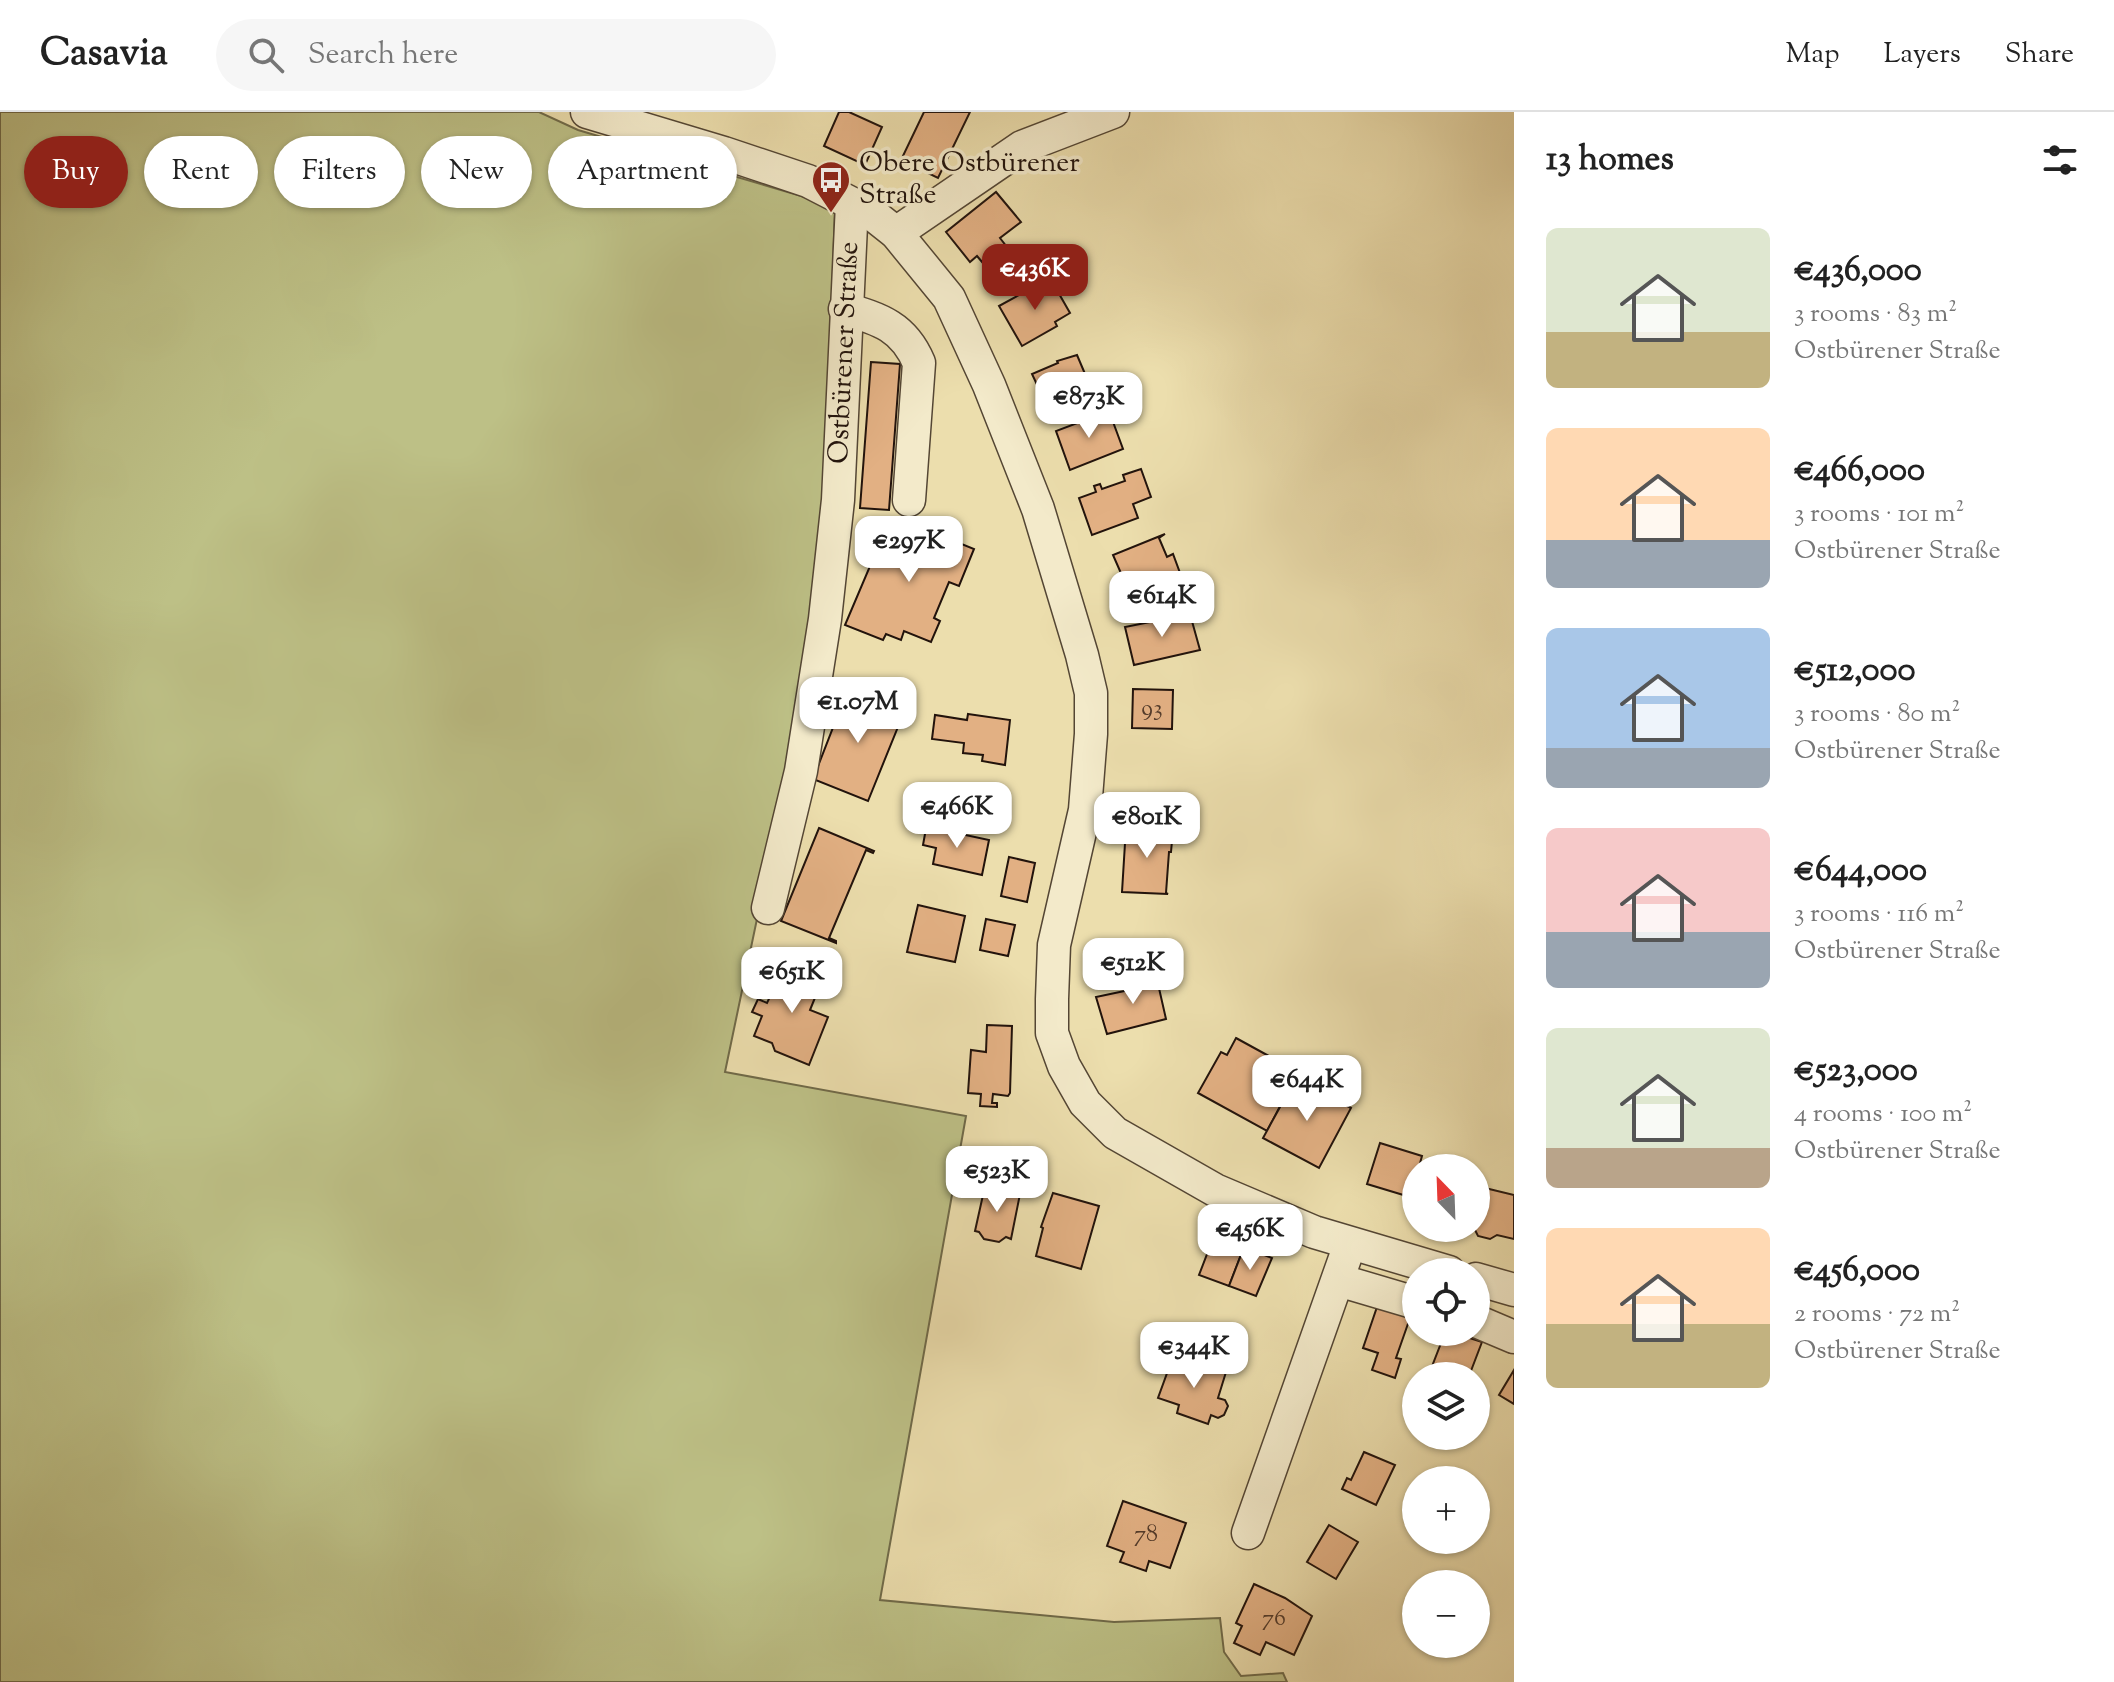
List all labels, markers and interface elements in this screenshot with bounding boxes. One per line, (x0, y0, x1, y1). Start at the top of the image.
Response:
search box (216, 19, 776, 91)
text: Casavia (40, 28, 168, 82)
icon: search (244, 33, 288, 77)
text: Search here (308, 34, 458, 77)
text: Map (1786, 35, 1839, 75)
text: Layers (1883, 35, 1961, 75)
text: Share (2005, 35, 2074, 75)
chip: Buy (24, 136, 128, 208)
chip: Rent (144, 136, 258, 208)
chip: Filters (274, 136, 405, 208)
chip: New (421, 136, 532, 208)
chip: Apartment (548, 136, 737, 208)
text: 13 homes (1546, 136, 1674, 185)
icon: filters (2038, 138, 2082, 182)
place label: Obere Ostbürener Straße (859, 144, 1080, 216)
bus stop icon: Obere Ostbürener Straße (810, 159, 852, 214)
street label: Ostbürener Straße (820, 241, 870, 465)
pin: €436K (979, 244, 1091, 312)
text: €436,000 (1794, 247, 1922, 296)
text: €436K (1000, 251, 1070, 288)
icon: home (1610, 260, 1706, 356)
text: 3 rooms · 83 m² (1794, 296, 1957, 333)
text: Ostbürener Straße (1794, 333, 2001, 370)
pin: €873K (1033, 372, 1145, 440)
text: €873K (1053, 379, 1125, 416)
text: €466,000 (1794, 447, 1925, 496)
icon: home (1610, 460, 1706, 556)
text: 3 rooms · 101 m² (1794, 496, 1964, 533)
pin: €297K (853, 516, 965, 584)
text: €297K (873, 523, 945, 560)
text: Ostbürener Straße (1794, 533, 2001, 570)
pin: €614K (1106, 571, 1218, 639)
text: €614K (1127, 578, 1197, 615)
text: €512,000 (1794, 647, 1915, 696)
icon: home (1610, 660, 1706, 756)
pin: €1.07M (793, 677, 923, 745)
text: €1.07M (818, 684, 898, 721)
house number: 93 (1141, 692, 1163, 726)
text: 3 rooms · 80 m² (1794, 696, 1960, 733)
text: Ostbürener Straße (1794, 733, 2001, 770)
pin: €466K (901, 782, 1013, 850)
text: €466K (921, 789, 993, 826)
pin: €801K (1091, 792, 1203, 860)
text: €801K (1112, 799, 1182, 836)
text: €644,000 (1794, 847, 1927, 896)
icon: home (1610, 860, 1706, 956)
text: 3 rooms · 116 m² (1794, 896, 1964, 933)
text: Ostbürener Straße (1794, 933, 2001, 970)
pin: €512K (1077, 938, 1189, 1006)
text: €512K (1101, 945, 1165, 982)
pin: €651K (736, 947, 848, 1015)
text: €651K (759, 954, 825, 991)
text: €523,000 (1794, 1047, 1918, 1096)
pin: €644K (1251, 1055, 1363, 1123)
icon: home (1610, 1060, 1706, 1156)
text: €644K (1270, 1062, 1344, 1099)
text: 4 rooms · 100 m² (1794, 1096, 1972, 1133)
text: Ostbürener Straße (1794, 1133, 2001, 1170)
pin: €523K (941, 1146, 1053, 1214)
text: €523K (964, 1153, 1030, 1190)
north arrow (1402, 1154, 1490, 1242)
map controls (1402, 1154, 1490, 1658)
pin: €456K (1194, 1204, 1306, 1272)
text: €456K (1216, 1211, 1284, 1248)
text: €456,000 (1794, 1247, 1920, 1296)
button: locate (1402, 1258, 1490, 1346)
icon: home (1610, 1260, 1706, 1356)
text: 2 rooms · 72 m² (1794, 1296, 1960, 1333)
pin: €344K (1138, 1322, 1250, 1390)
text: €344K (1158, 1329, 1230, 1366)
text: Ostbürener Straße (1794, 1333, 2001, 1370)
button: layers (1402, 1362, 1490, 1450)
button: + (1402, 1466, 1490, 1554)
house number: 78 (1134, 1518, 1158, 1552)
button: − (1402, 1570, 1490, 1658)
house number: 76 (1262, 1602, 1286, 1636)

